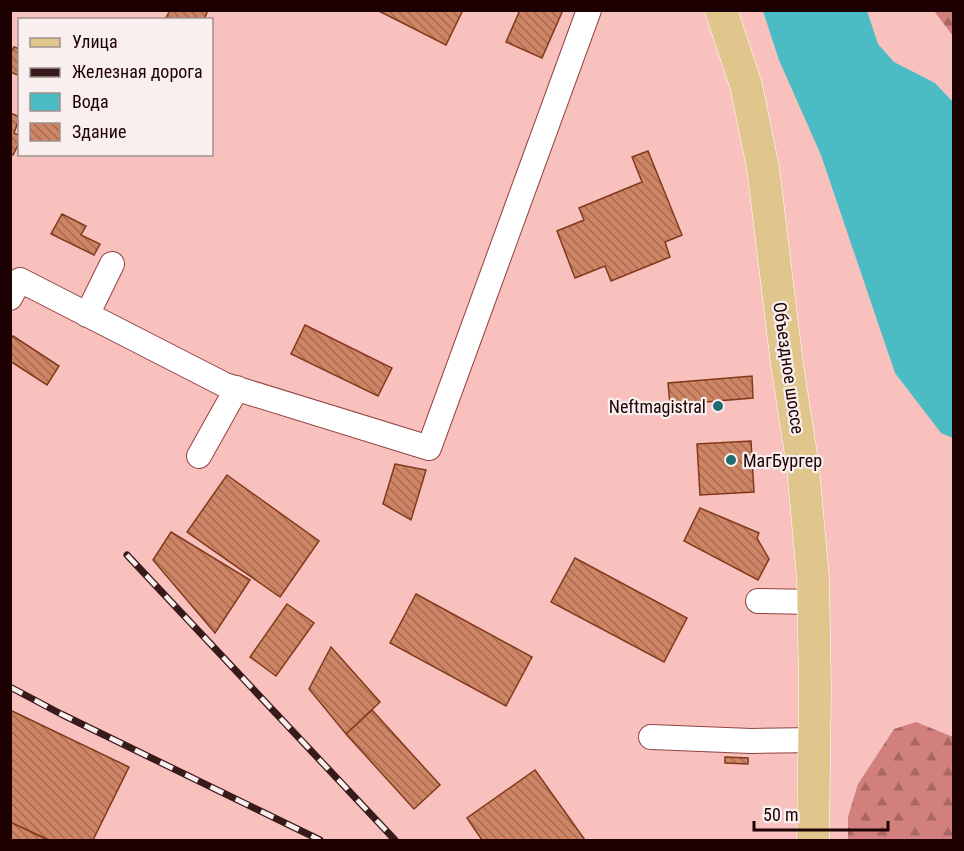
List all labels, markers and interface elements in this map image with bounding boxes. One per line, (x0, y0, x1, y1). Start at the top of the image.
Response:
legend (18, 18, 213, 156)
text: Улица (72, 31, 118, 52)
text: Железная дорога (72, 61, 203, 82)
text: Вода (72, 91, 109, 112)
text: Здание (72, 121, 126, 142)
street label: Объездное шоссе (769, 301, 809, 435)
place label: Neftmagistral (609, 396, 706, 417)
marker: Neftmagistral (711, 399, 725, 413)
place label: МагБургер (743, 450, 822, 471)
marker: МагБургер (724, 453, 738, 467)
scale bar (754, 794, 888, 832)
text: 50 m (763, 804, 798, 825)

